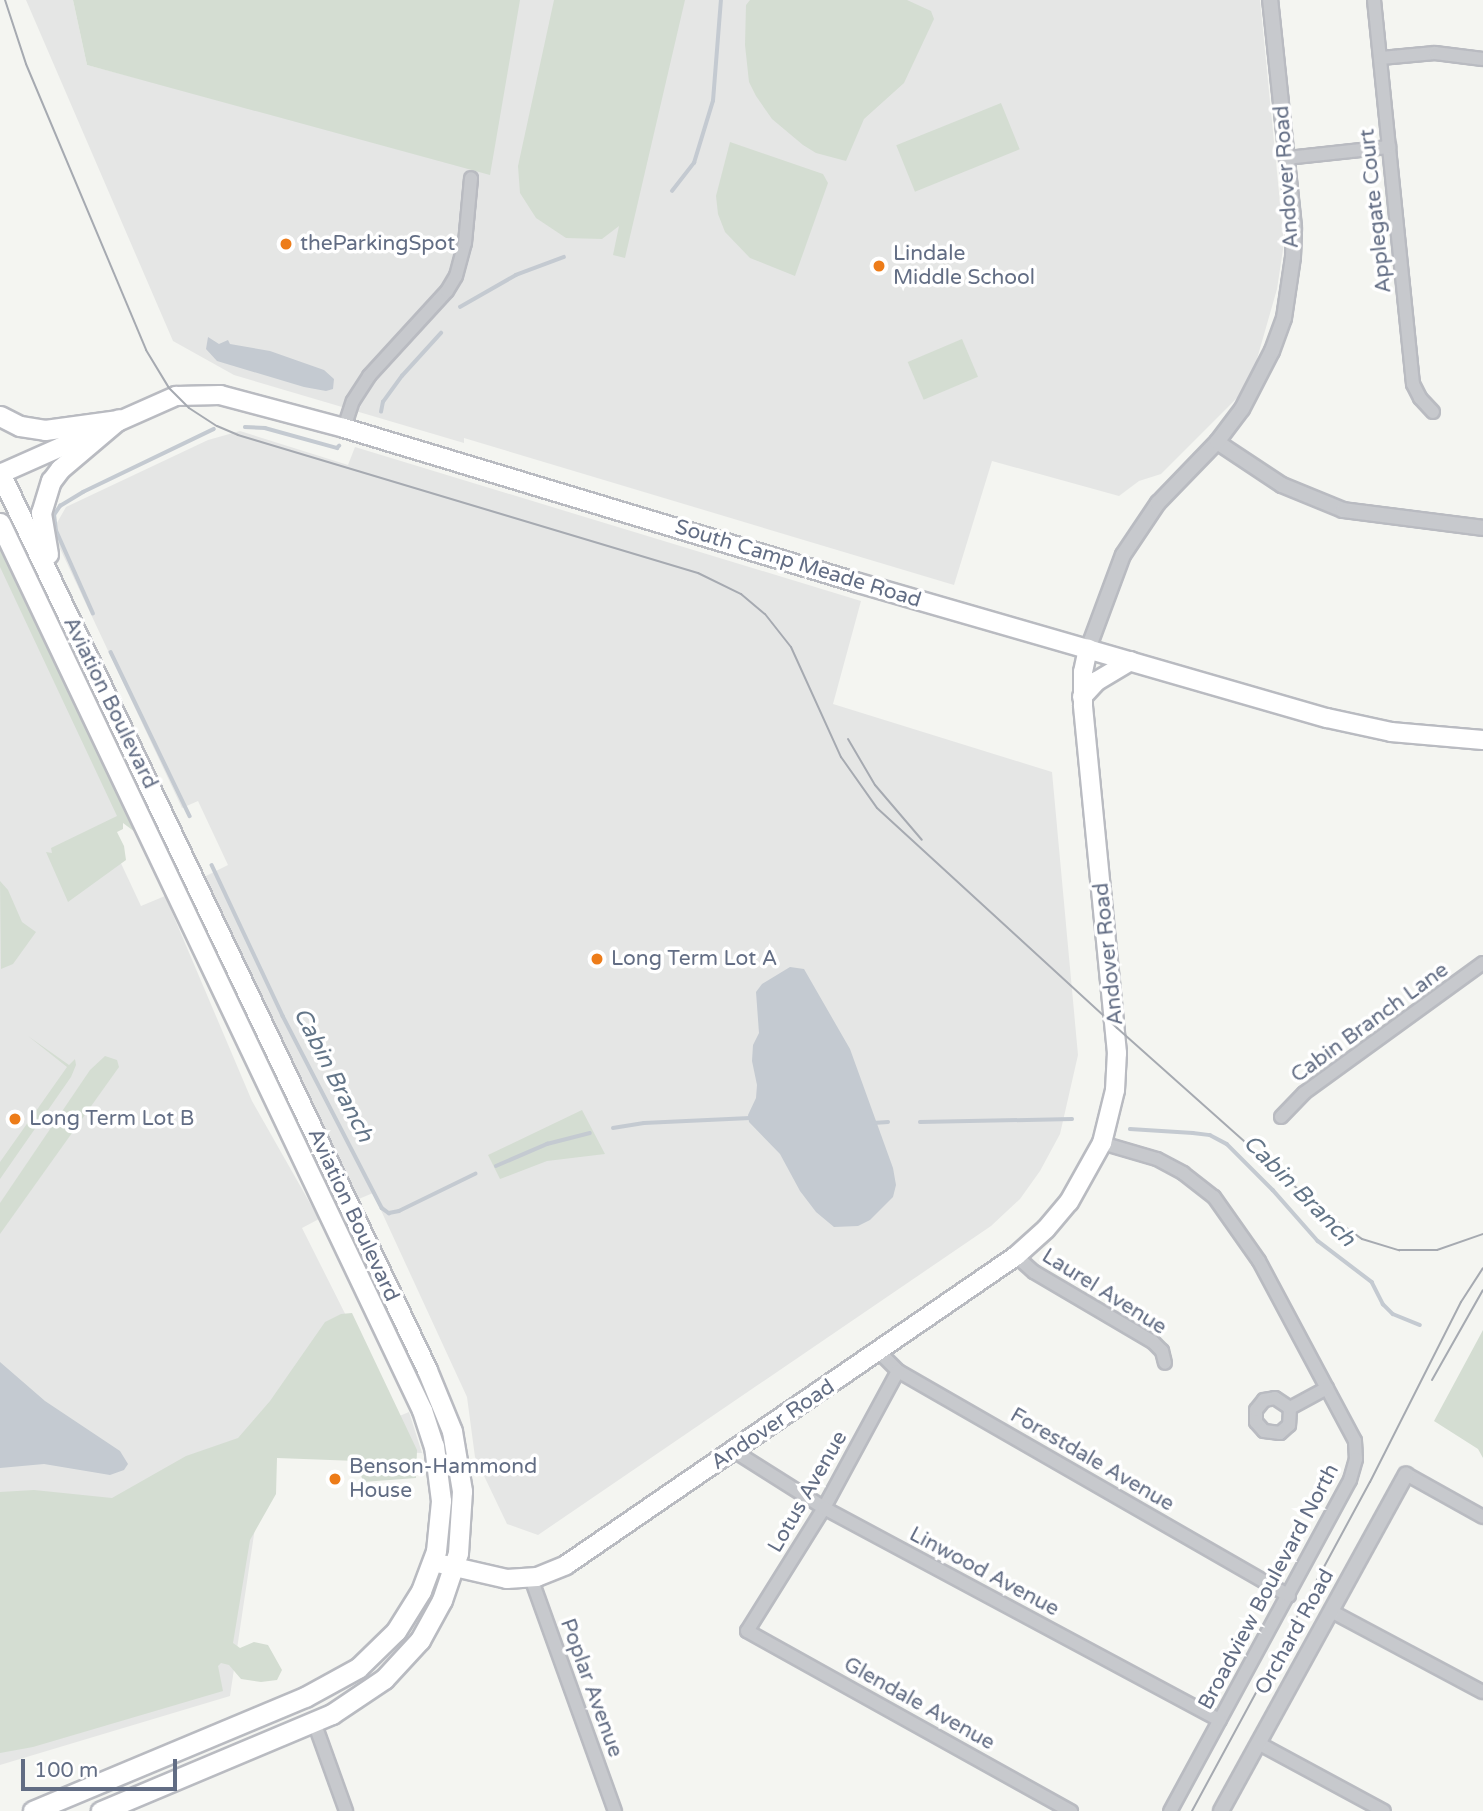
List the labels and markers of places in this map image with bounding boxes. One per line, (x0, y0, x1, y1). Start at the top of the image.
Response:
place label: theParkingSpot (300, 231, 455, 257)
marker: theParkingSpot (278, 236, 294, 252)
place label: Lindale Middle School (893, 241, 1035, 291)
marker: Lindale Middle School (871, 258, 887, 274)
place label: Long Term Lot A (611, 946, 777, 972)
marker: Long Term Lot A (589, 951, 605, 967)
place label: Long Term Lot B (29, 1106, 194, 1132)
marker: Long Term Lot B (7, 1111, 23, 1127)
place label: Benson-Hammond House (349, 1454, 537, 1504)
marker: Benson-Hammond House (327, 1471, 343, 1487)

